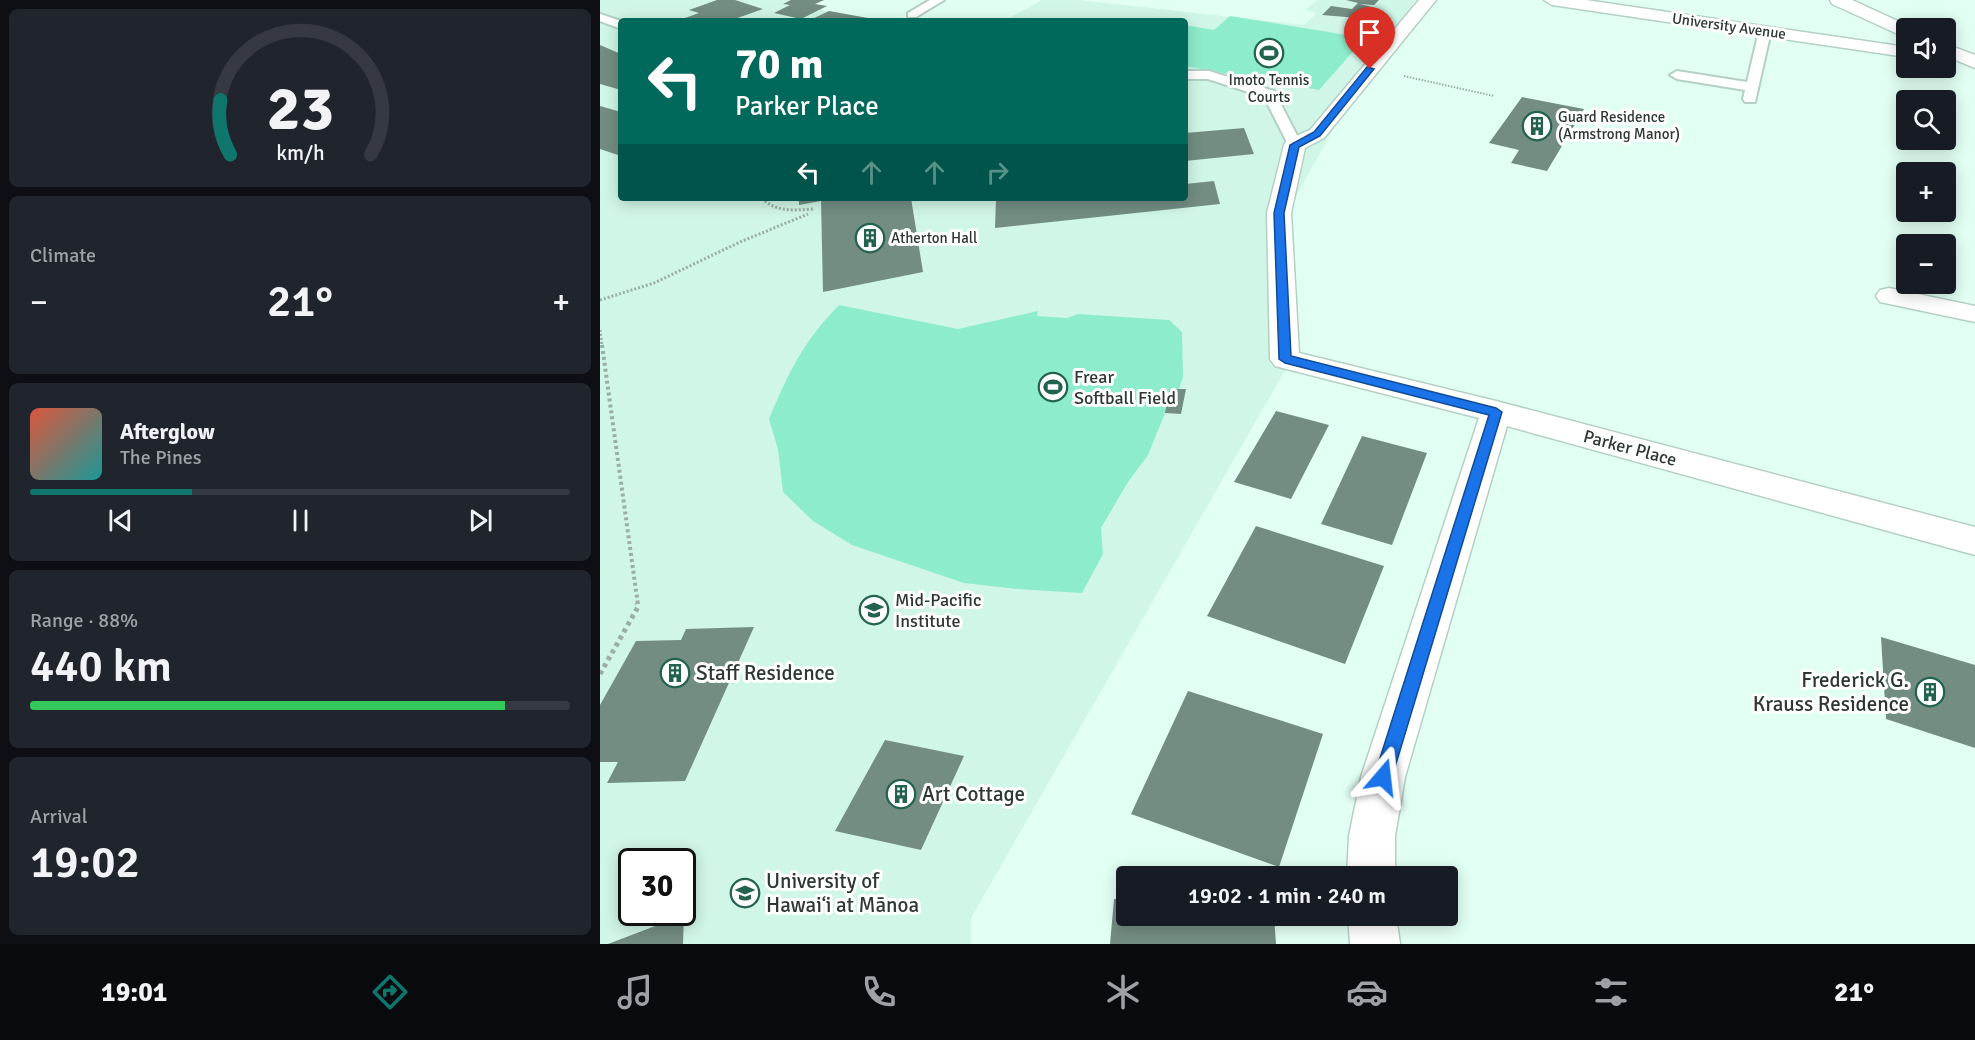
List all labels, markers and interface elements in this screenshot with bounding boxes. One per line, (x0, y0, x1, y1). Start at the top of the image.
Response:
pin (1344, 7, 1395, 69)
street label: University Avenue (1671, 9, 1787, 43)
icon: arrive (1353, 16, 1386, 49)
map controls (1896, 18, 1956, 294)
button: sound (1896, 18, 1956, 78)
sports icon: Imoto Tennis Courts (1253, 37, 1285, 69)
text: 70 m (735, 39, 824, 90)
icon: left (636, 42, 714, 120)
text: 23 (266, 70, 334, 147)
place label: Imoto Tennis Courts (1229, 71, 1310, 106)
text: Parker Place (735, 90, 879, 123)
button: search (1896, 90, 1956, 150)
place label: Guard Residence (Armstrong Manor) (1558, 108, 1680, 143)
building icon: Guard Residence (Armstrong Manor) (1521, 110, 1553, 142)
text: km/h (276, 140, 324, 166)
icon: left (792, 156, 825, 189)
icon: ahead (855, 156, 888, 189)
icon: ahead (918, 156, 951, 189)
icon: right (981, 156, 1014, 189)
button: + (1896, 162, 1956, 222)
building icon: Atherton Hall (854, 222, 886, 254)
place label: Atherton Hall (891, 229, 977, 247)
button: − (1896, 234, 1956, 294)
text: Climate (30, 243, 96, 268)
text: 21° (267, 274, 333, 329)
text: − (30, 282, 48, 323)
text: + (552, 282, 570, 323)
place label: Frear Softball Field (1074, 366, 1176, 409)
sports icon: Frear Softball Field (1037, 371, 1069, 403)
text: Afterglow (120, 418, 215, 445)
street label: Parker Place (1581, 425, 1679, 471)
text: The Pines (120, 445, 202, 470)
icon: previous (104, 504, 137, 537)
icon: pause (284, 504, 317, 537)
icon: next (464, 504, 497, 537)
place label: Mid-Pacific Institute (895, 589, 982, 632)
school or university icon: Mid-Pacific Institute (858, 594, 890, 626)
text: Range · 88% (30, 608, 138, 633)
text: 440 km (30, 639, 172, 694)
building icon: Staff Residence (659, 657, 691, 689)
place label: Staff Residence (696, 660, 835, 686)
place label: Frederick G. Krauss Residence (1753, 667, 1909, 717)
building icon: Frederick G. Krauss Residence (1914, 676, 1946, 708)
position arrow (1351, 745, 1415, 809)
building icon: Art Cottage (885, 778, 917, 810)
place label: Art Cottage (922, 781, 1025, 807)
text: Arrival (30, 804, 88, 829)
text: 19:02 (30, 835, 140, 890)
speed limit sign: 30 (618, 848, 696, 926)
place label: University of Hawaiʻi at Mānoa (766, 868, 919, 918)
school or university icon: University of Hawaiʻi at Mānoa (729, 877, 761, 909)
text: 19:02 · 1 min · 240 m (1188, 882, 1386, 909)
icon: directions (369, 971, 411, 1013)
icon: music (614, 971, 656, 1013)
icon: phone (858, 971, 900, 1013)
icon: climate (1102, 971, 1144, 1013)
icon: car (1346, 971, 1388, 1013)
icon: filters (1590, 971, 1632, 1013)
text: 19:01 (101, 976, 167, 1009)
text: 21° (1834, 976, 1874, 1009)

